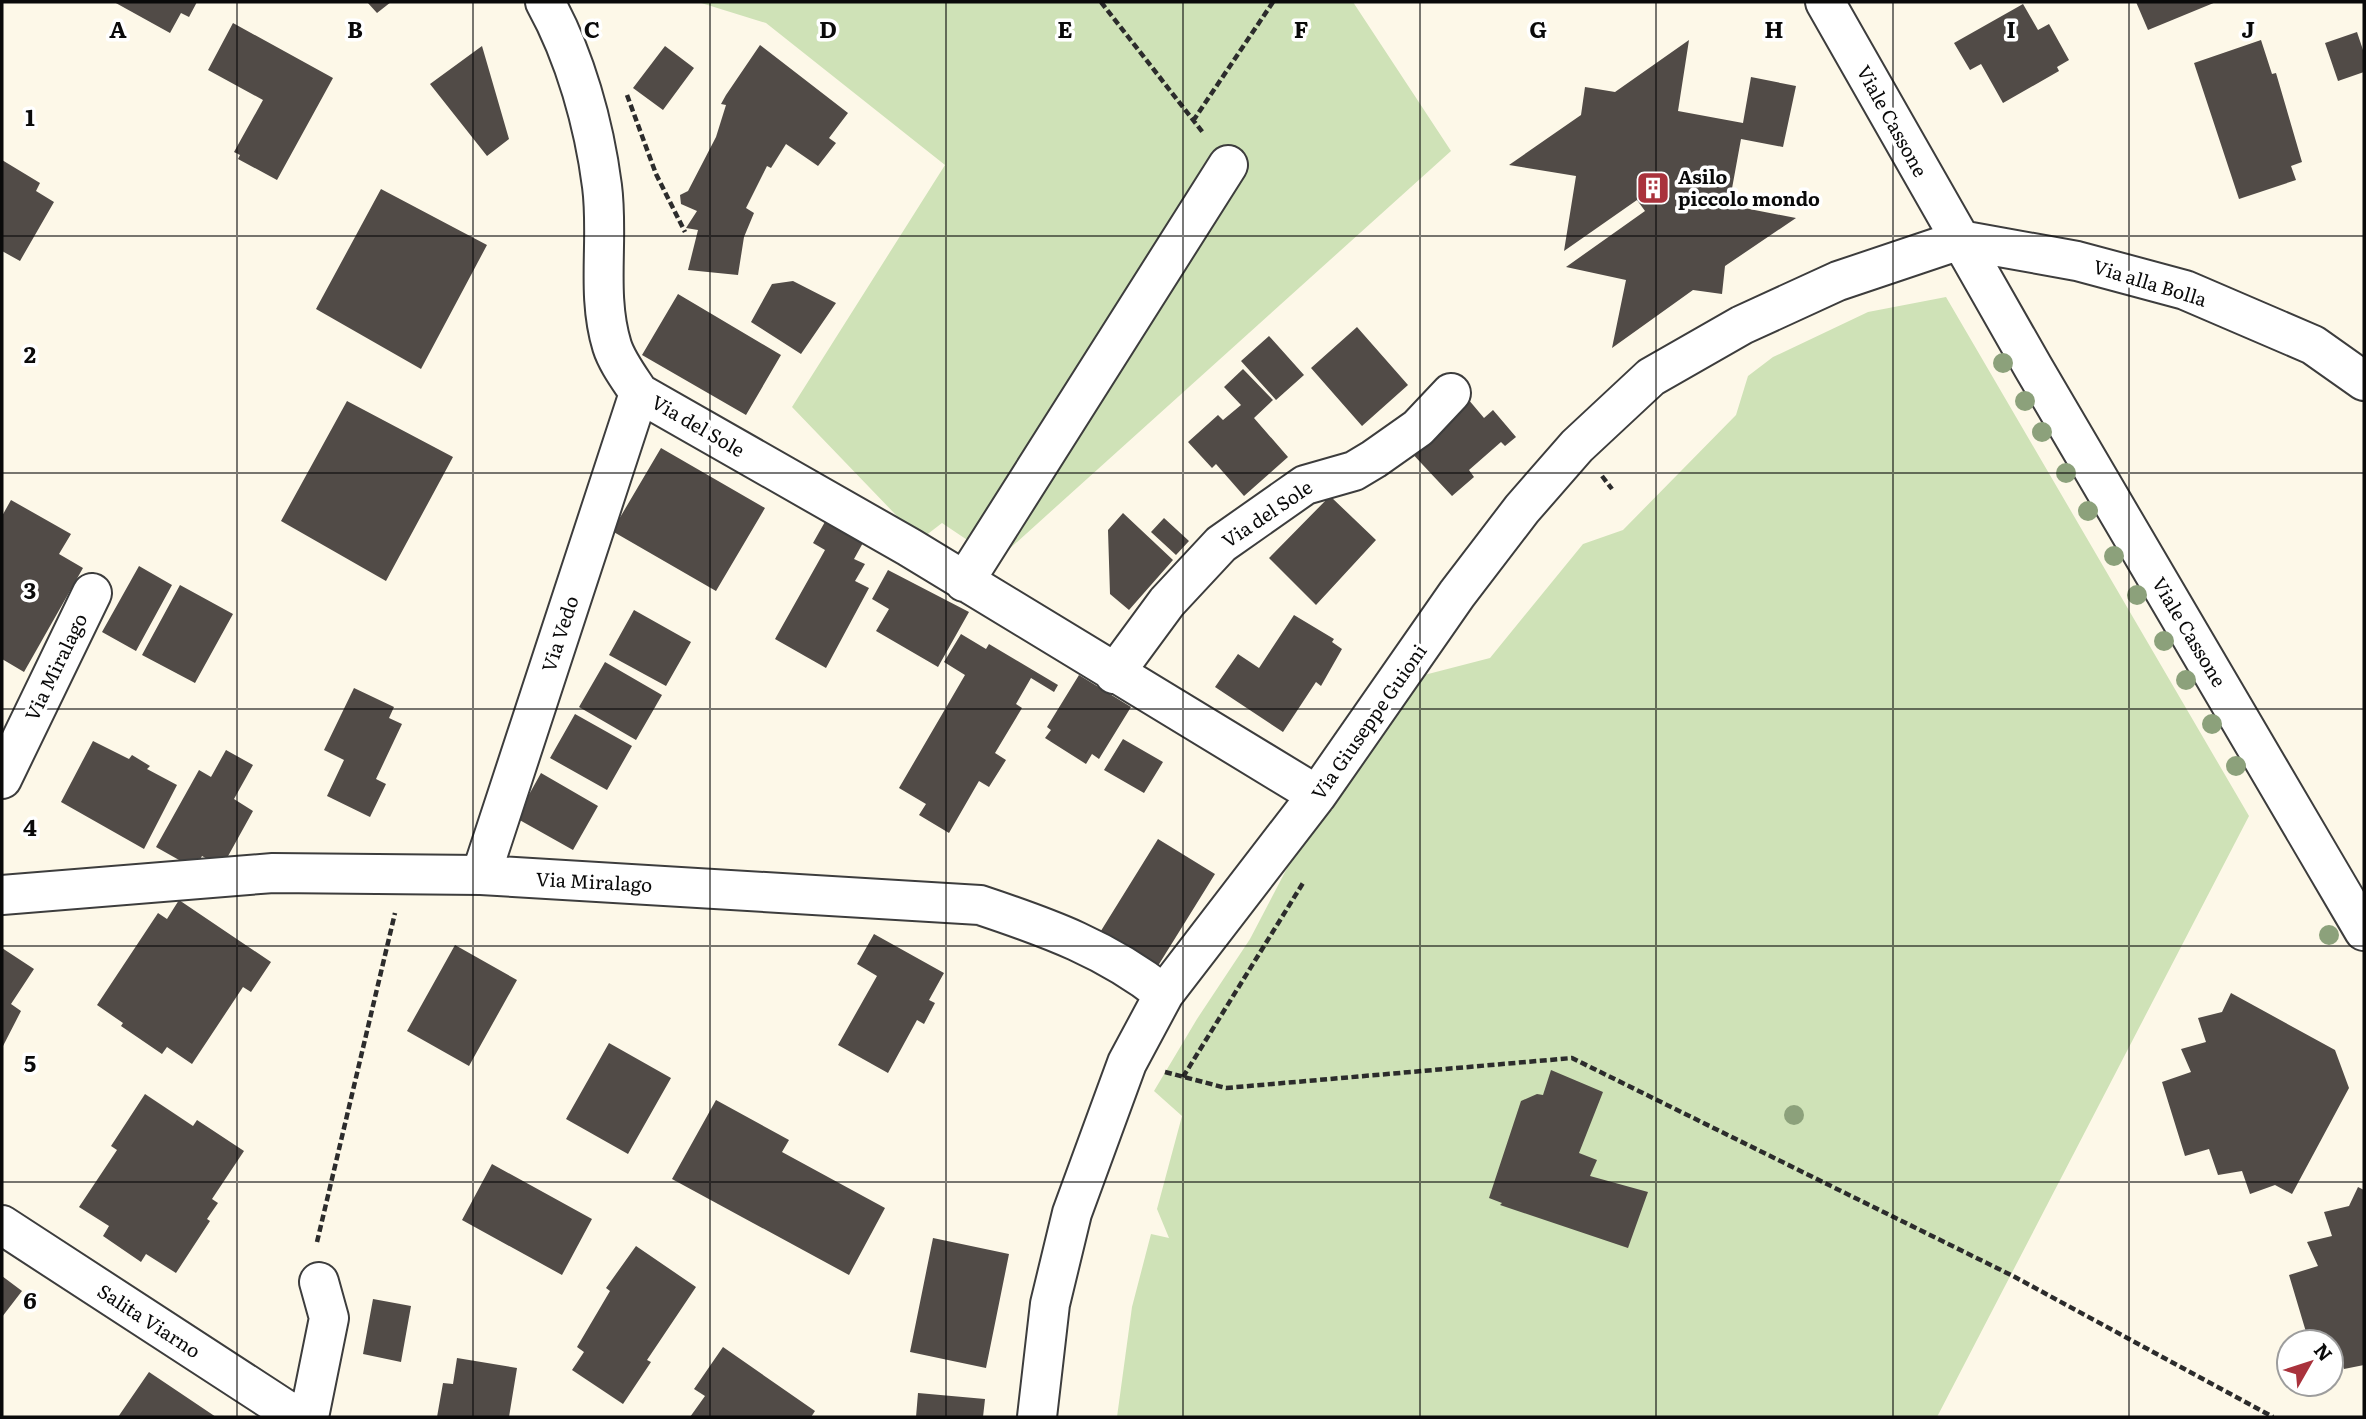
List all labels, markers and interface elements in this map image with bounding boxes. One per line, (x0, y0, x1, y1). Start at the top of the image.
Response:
text: A (109, 11, 127, 45)
text: B (347, 11, 363, 45)
text: C (584, 11, 600, 45)
text: D (819, 11, 837, 45)
text: E (1057, 11, 1073, 45)
text: F (1294, 11, 1309, 45)
text: G (1529, 11, 1547, 45)
text: H (1764, 11, 1784, 45)
text: I (2006, 11, 2016, 45)
text: J (2241, 11, 2255, 45)
street label: Viale Cassone (1851, 60, 1935, 182)
text: 1 (25, 99, 35, 133)
place label: Asilo piccolo mondo (1678, 162, 1820, 212)
building icon: Asilo piccolo mondo (1634, 169, 1672, 207)
street label: Via alla Bolla (2090, 251, 2211, 313)
text: 2 (24, 336, 36, 370)
street label: Via del Sole (647, 387, 750, 463)
street label: Via del Sole (1216, 473, 1317, 554)
street label: Viale Cassone (2146, 571, 2234, 692)
text: 3 (24, 572, 36, 606)
street label: Via Vedo (534, 592, 585, 675)
street label: Via Miralago (17, 608, 93, 725)
street label: Via Giuseppe Guioni (1304, 638, 1433, 805)
text: 4 (23, 809, 37, 843)
street label: Via Miralago (535, 864, 653, 898)
text: 5 (24, 1045, 36, 1079)
street label: Salita Viarno (93, 1276, 207, 1364)
text: 6 (23, 1282, 37, 1316)
north arrow (2275, 1328, 2345, 1398)
text: N (2308, 1337, 2340, 1367)

